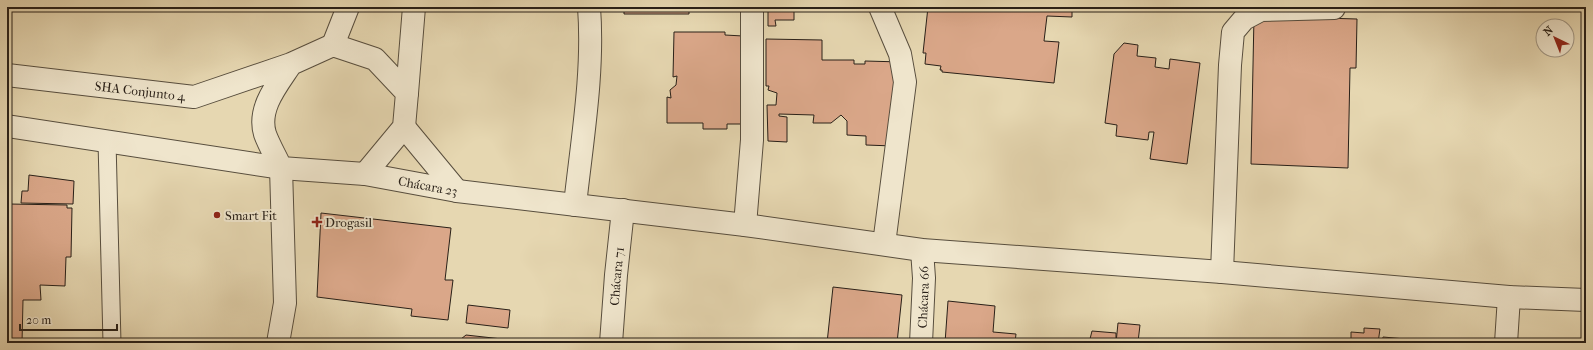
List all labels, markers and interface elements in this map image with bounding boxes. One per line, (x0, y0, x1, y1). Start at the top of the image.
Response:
north arrow (1535, 18, 1575, 58)
text: N (1541, 23, 1556, 39)
street label: SHA Conjunto 4 (94, 78, 186, 104)
street label: Chácara 23 (397, 173, 459, 199)
place label: Smart Fit (225, 208, 277, 223)
marker: Smart Fit (212, 210, 222, 220)
place label: Drogasil (325, 215, 373, 230)
marker: Drogasil (312, 217, 322, 227)
street label: Chácara 71 (607, 246, 627, 306)
street label: Chácara 66 (915, 264, 932, 329)
scale bar (20, 306, 117, 332)
text: 20 m (26, 313, 51, 327)

